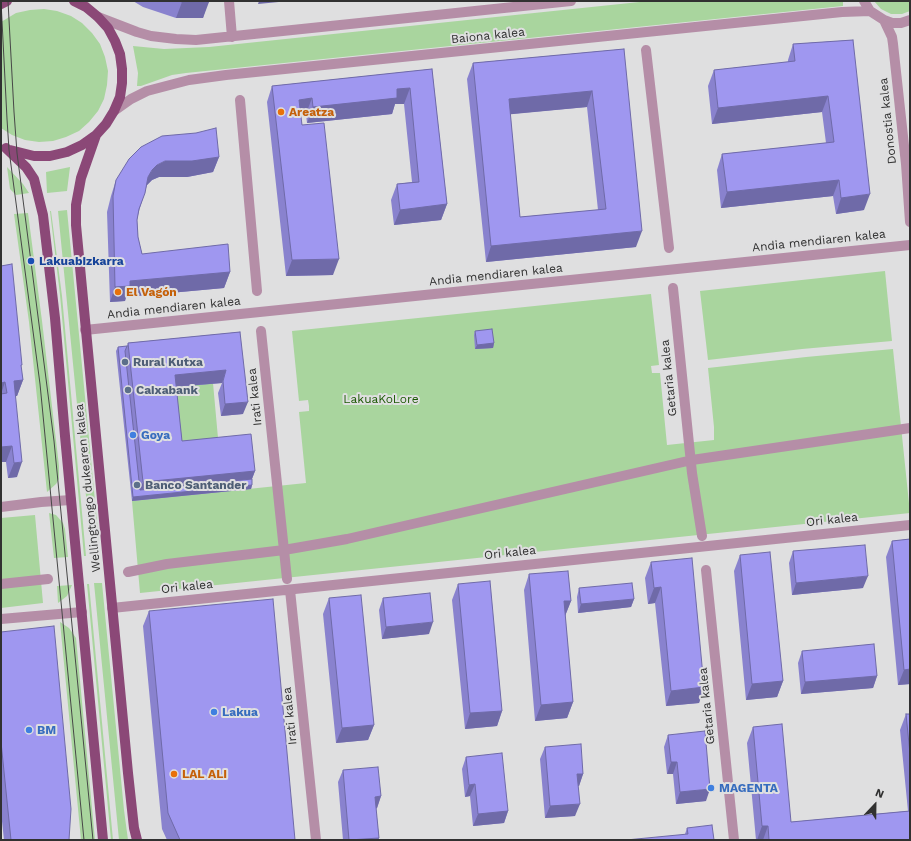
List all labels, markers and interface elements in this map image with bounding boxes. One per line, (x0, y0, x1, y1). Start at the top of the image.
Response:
street label: Baiona kalea (450, 25, 526, 47)
street label: Donostia kalea (876, 77, 900, 165)
place label: Areatza (289, 105, 334, 119)
marker: Areatza (276, 107, 286, 117)
street label: Andia mendiaren kalea (751, 227, 887, 255)
place label: Lakuabizkarra (39, 254, 124, 268)
marker: Lakuabizkarra (26, 256, 36, 266)
street label: Andia mendiaren kalea (428, 261, 564, 289)
place label: El Vagón (126, 285, 177, 299)
marker: El Vagón (113, 287, 123, 297)
street label: Andia mendiaren kalea (106, 294, 242, 322)
street label: Getaria kalea (658, 339, 680, 417)
place label: Rural Kutxa (133, 355, 203, 369)
marker: Rural Kutxa (120, 357, 130, 367)
street label: Irati kalea (245, 367, 265, 427)
place label: Caixabank (136, 383, 198, 397)
marker: Caixabank (123, 385, 133, 395)
park label: LakuaKoLore (343, 392, 419, 406)
street label: Wellingtongo dukearen kalea (72, 403, 104, 573)
place label: Goya (141, 428, 170, 442)
marker: Goya (128, 430, 138, 440)
place label: Banco Santander (145, 478, 246, 492)
marker: Banco Santander (132, 480, 142, 490)
street label: Ori kalea (805, 510, 859, 530)
street label: Ori kalea (483, 543, 537, 563)
street label: Ori kalea (160, 577, 214, 597)
street label: Getaria kalea (696, 667, 718, 745)
street label: Irati kalea (280, 686, 300, 746)
place label: Lakua (222, 705, 258, 719)
marker: Lakua (209, 707, 219, 717)
place label: BM (37, 723, 56, 737)
marker: BM (24, 725, 34, 735)
place label: LAL ALI (182, 767, 227, 781)
marker: LAL ALI (169, 769, 179, 779)
place label: MAGENTA (719, 781, 778, 795)
marker: MAGENTA (706, 783, 716, 793)
north arrow (855, 785, 895, 825)
text: N (873, 786, 886, 801)

